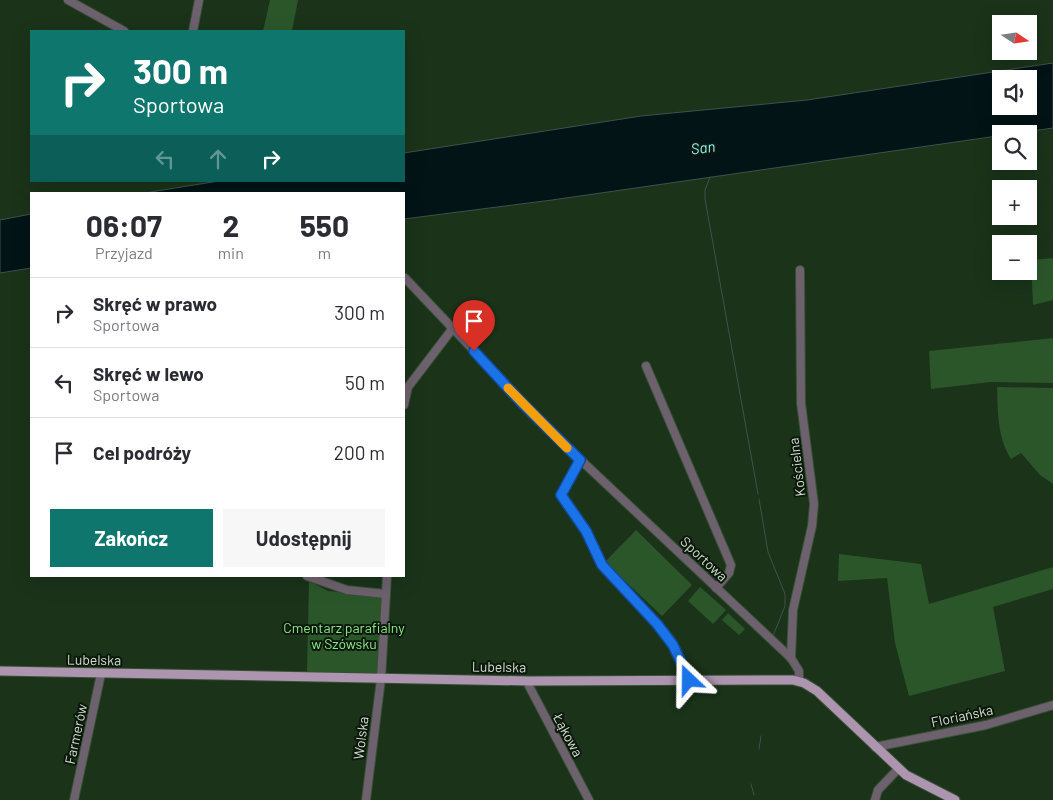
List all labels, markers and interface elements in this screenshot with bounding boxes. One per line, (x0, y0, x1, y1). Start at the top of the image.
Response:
north arrow (992, 15, 1038, 60)
map controls (992, 15, 1037, 280)
text: 300 m (133, 49, 228, 91)
icon: right (50, 50, 115, 115)
button: sound (992, 70, 1037, 115)
text: Sportowa (133, 91, 224, 117)
button: search (992, 125, 1037, 170)
water label: San (690, 137, 716, 157)
icon: left (151, 145, 179, 173)
icon: ahead (204, 145, 232, 173)
icon: right (257, 145, 285, 173)
button: + (992, 180, 1037, 225)
text: 06:07 (86, 207, 162, 243)
text: 2 (222, 207, 239, 243)
text: 550 (300, 207, 349, 243)
button: − (992, 235, 1037, 280)
text: Przyjazd (95, 243, 153, 262)
text: min (218, 243, 244, 262)
text: m (318, 243, 331, 262)
text: Skręć w prawo (93, 292, 217, 315)
icon: right (50, 299, 78, 327)
pin (453, 300, 495, 351)
text: 300 m (334, 301, 385, 324)
icon: arrive (460, 307, 488, 335)
text: Sportowa (93, 315, 159, 334)
text: Skręć w lewo (93, 362, 204, 385)
icon: left (50, 369, 78, 397)
text: 50 m (345, 371, 385, 394)
text: Sportowa (93, 385, 159, 404)
street label: Kościelna (784, 437, 809, 497)
icon: arrive (50, 439, 78, 467)
text: Cel podróży (93, 441, 191, 464)
text: 200 m (334, 441, 385, 464)
button: Zakończ (50, 509, 213, 567)
button: Udostępnij (223, 509, 385, 567)
street label: Sportowa (677, 533, 731, 585)
park label: Cmentarz parafialny w Szówsku (283, 619, 405, 652)
street label: Lubelska (67, 651, 121, 668)
position arrow (662, 653, 714, 705)
street label: Lubelska (472, 658, 526, 675)
street label: Floriańska (929, 701, 994, 730)
street label: Farmerów (61, 702, 90, 766)
street label: Łąkowa (550, 709, 587, 759)
street label: Wolska (349, 715, 372, 760)

